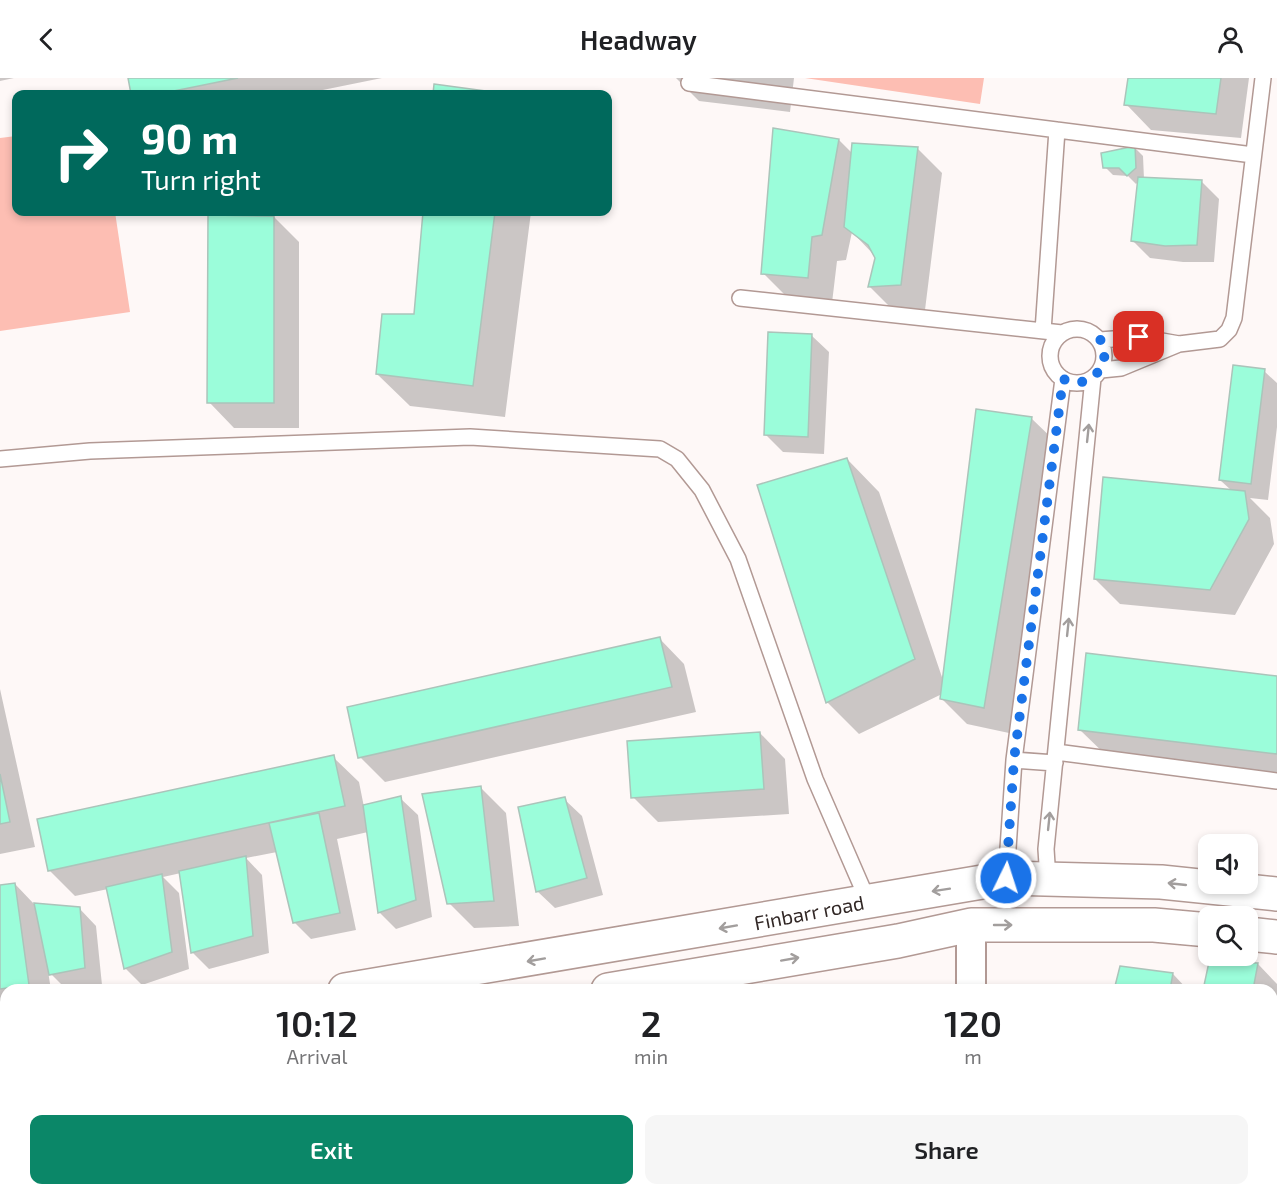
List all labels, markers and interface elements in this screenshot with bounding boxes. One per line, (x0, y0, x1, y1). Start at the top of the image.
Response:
icon: back (30, 23, 63, 56)
text: Headway (580, 23, 697, 55)
icon: person (1214, 23, 1247, 56)
text: 90 m (141, 112, 238, 162)
icon: right (42, 114, 120, 192)
text: Turn right (141, 163, 261, 195)
pin (1113, 311, 1164, 362)
icon: arrive (1122, 320, 1155, 353)
one-way arrow (1083, 424, 1094, 444)
one-way arrow (1063, 618, 1074, 638)
one-way arrow (1044, 812, 1055, 832)
map controls (1198, 834, 1258, 966)
button: sound (1198, 834, 1258, 894)
position arrow (974, 846, 1038, 910)
one-way arrow (1168, 878, 1187, 889)
one-way arrow (932, 885, 952, 896)
street label: Finbarr road (752, 890, 866, 934)
button: search (1198, 906, 1258, 966)
one-way arrow (992, 919, 1012, 931)
one-way arrow (719, 922, 739, 933)
one-way arrow (780, 953, 799, 964)
one-way arrow (527, 954, 546, 965)
text: 10:12 (276, 1001, 358, 1044)
text: 2 (641, 1001, 661, 1044)
text: 120 (944, 1001, 1002, 1044)
text: Arrival (287, 1044, 347, 1068)
text: min (634, 1044, 668, 1068)
text: m (964, 1044, 982, 1068)
button: Exit (30, 1115, 633, 1184)
button: Share (645, 1115, 1248, 1184)

